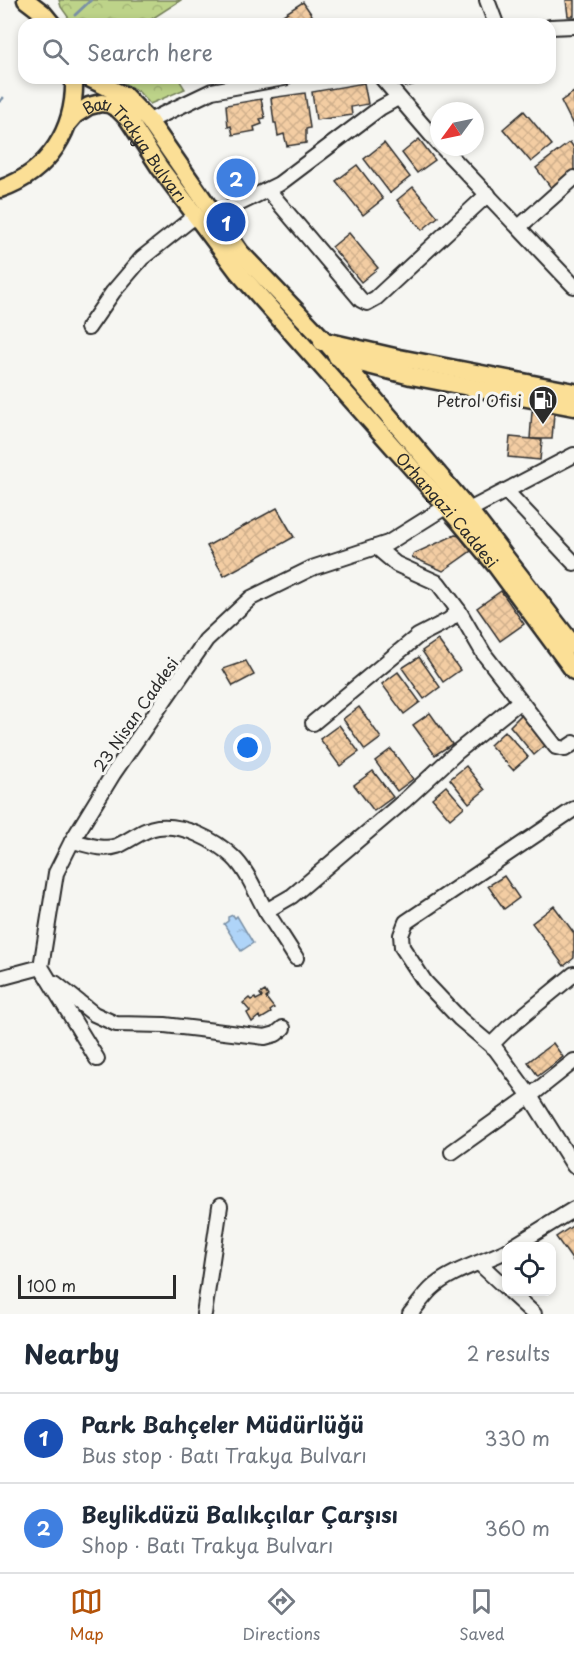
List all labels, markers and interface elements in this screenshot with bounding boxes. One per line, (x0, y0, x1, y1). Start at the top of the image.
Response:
search box (18, 18, 556, 84)
icon: search (39, 35, 72, 68)
text: Search here (87, 35, 213, 68)
street label: Batı Trakya Bulvarı (77, 91, 193, 207)
north arrow (430, 102, 484, 156)
pin: 2 (216, 156, 256, 201)
pin: 1 (206, 200, 246, 244)
fuel station icon: Petrol Ofisi (527, 384, 559, 426)
place label: Petrol Ofisi (437, 388, 522, 412)
street label: Orhangazi Caddesi (391, 446, 504, 572)
street label: 23 Nisan Caddesi (86, 652, 184, 776)
your location (233, 733, 262, 762)
map controls (502, 1242, 556, 1296)
button: locate (502, 1242, 556, 1296)
scale bar (18, 1272, 176, 1300)
text: 100 m (27, 1273, 76, 1297)
text: Nearby (24, 1334, 119, 1373)
text: 2 results (467, 1338, 550, 1368)
text: Park Bahçeler Müdürlüğü (81, 1407, 364, 1440)
text: 1 (39, 1423, 48, 1453)
text: 330 m (484, 1423, 550, 1453)
text: Bus stop · Batı Trakya Bulvarı (81, 1440, 367, 1470)
text: Beylikdüzü Balıkçılar Çarşısı (81, 1497, 398, 1530)
text: 2 (36, 1513, 51, 1543)
text: 360 m (484, 1513, 550, 1543)
text: Shop · Batı Trakya Bulvarı (81, 1530, 333, 1560)
tab: Map (69, 1585, 104, 1645)
tab: Directions (242, 1585, 320, 1645)
tab: Saved (459, 1585, 505, 1645)

